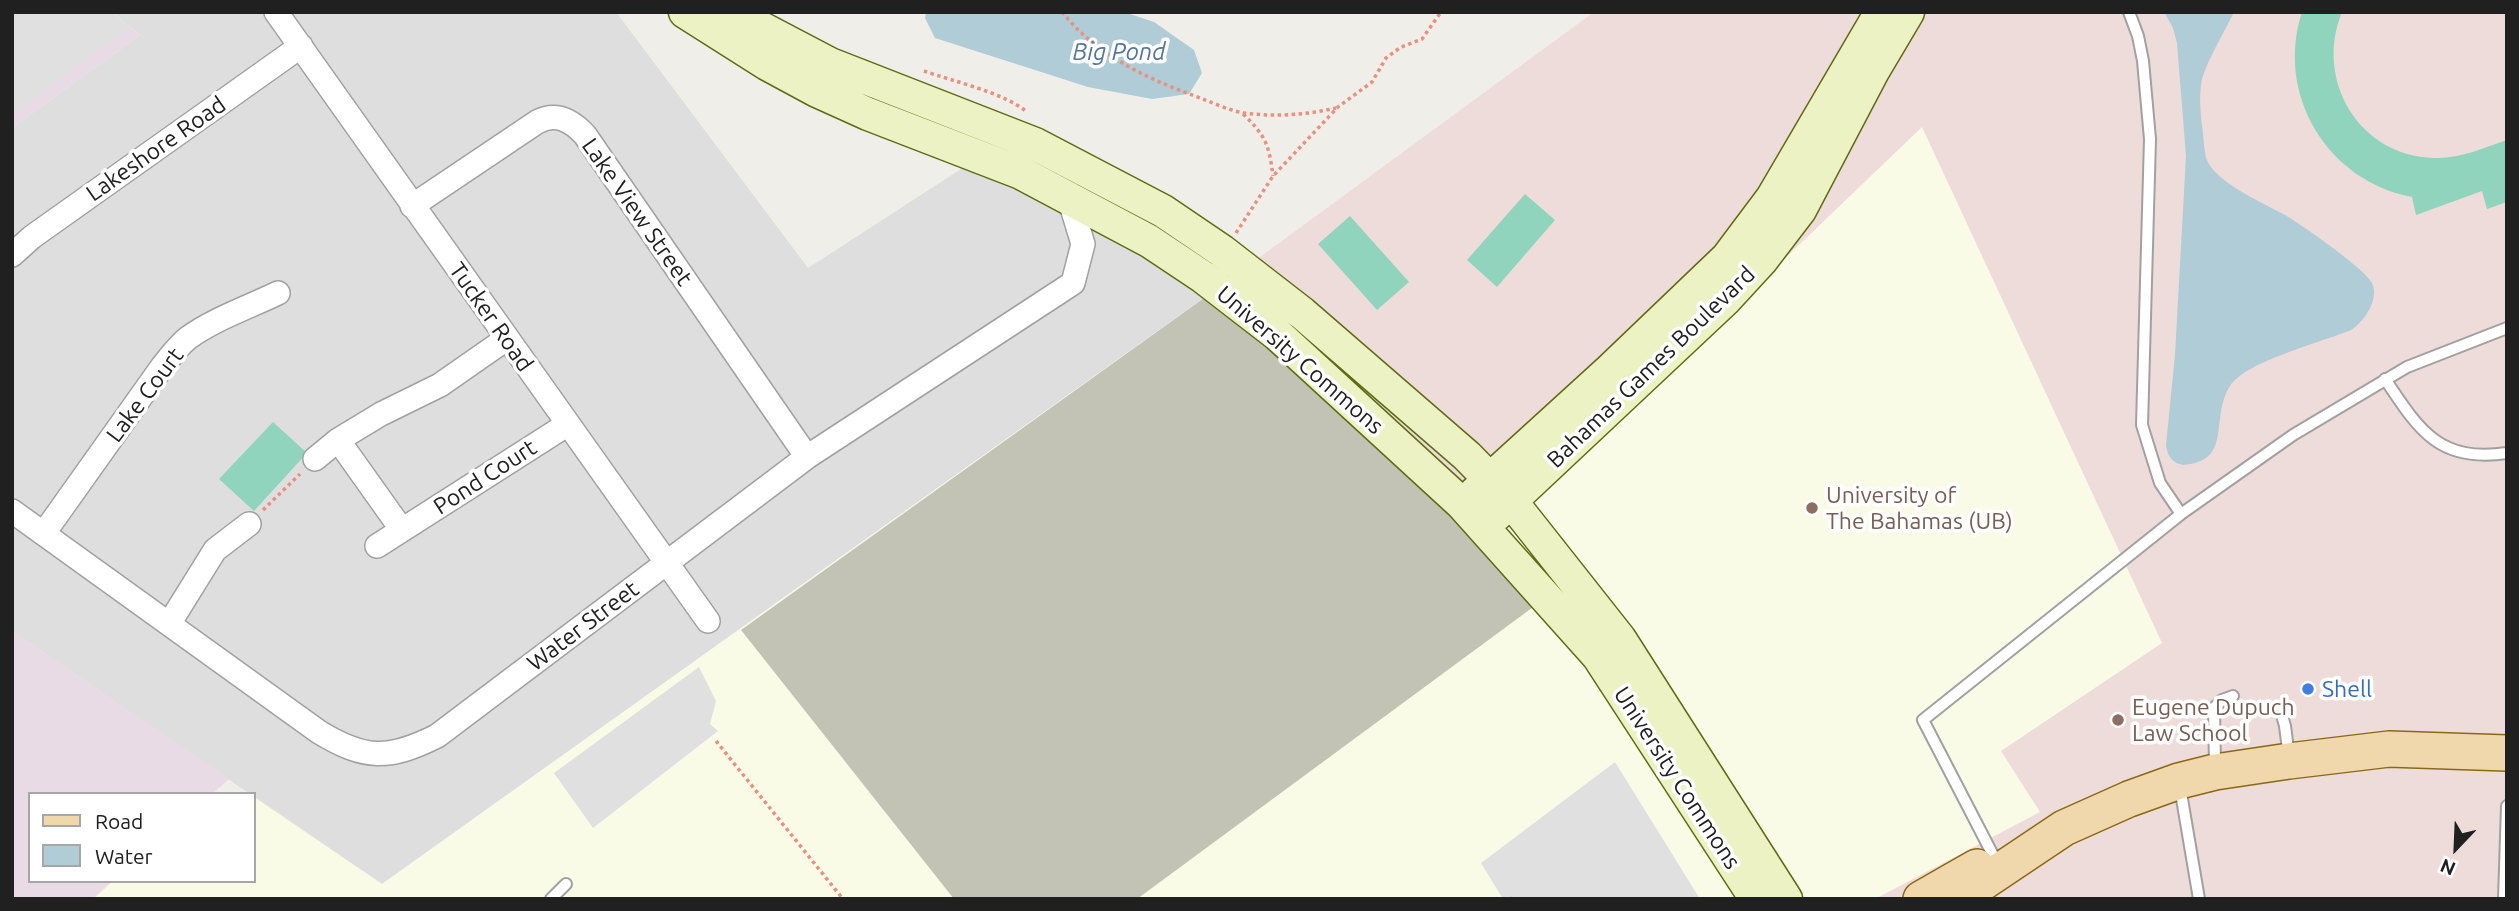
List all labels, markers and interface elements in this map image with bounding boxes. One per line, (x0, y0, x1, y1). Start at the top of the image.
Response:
water label: Big Pond (1072, 38, 1166, 66)
street label: Lakeshore Road (81, 91, 231, 207)
street label: Lake View Street (576, 133, 698, 291)
street label: Tucker Road (443, 257, 539, 377)
street label: Bahamas Games Boulevard (1541, 260, 1761, 474)
street label: University Commons (1211, 280, 1389, 440)
street label: Lake Court (101, 342, 189, 448)
street label: Pond Court (428, 434, 542, 520)
place label: University of The Bahamas (UB) (1826, 481, 2013, 535)
marker: University of The Bahamas (UB) (1804, 500, 1820, 516)
street label: Water Street (522, 575, 644, 677)
place label: Shell (2322, 675, 2372, 703)
marker: Shell (2300, 681, 2316, 697)
street label: University Commons (1608, 682, 1746, 874)
place label: Eugene Dupuch Law School (2132, 693, 2295, 747)
marker: Eugene Dupuch Law School (2110, 712, 2126, 728)
legend (28, 792, 256, 883)
text: Road (95, 809, 143, 833)
north arrow (2421, 813, 2491, 883)
text: Water (95, 844, 153, 868)
text: N (2437, 854, 2459, 880)

